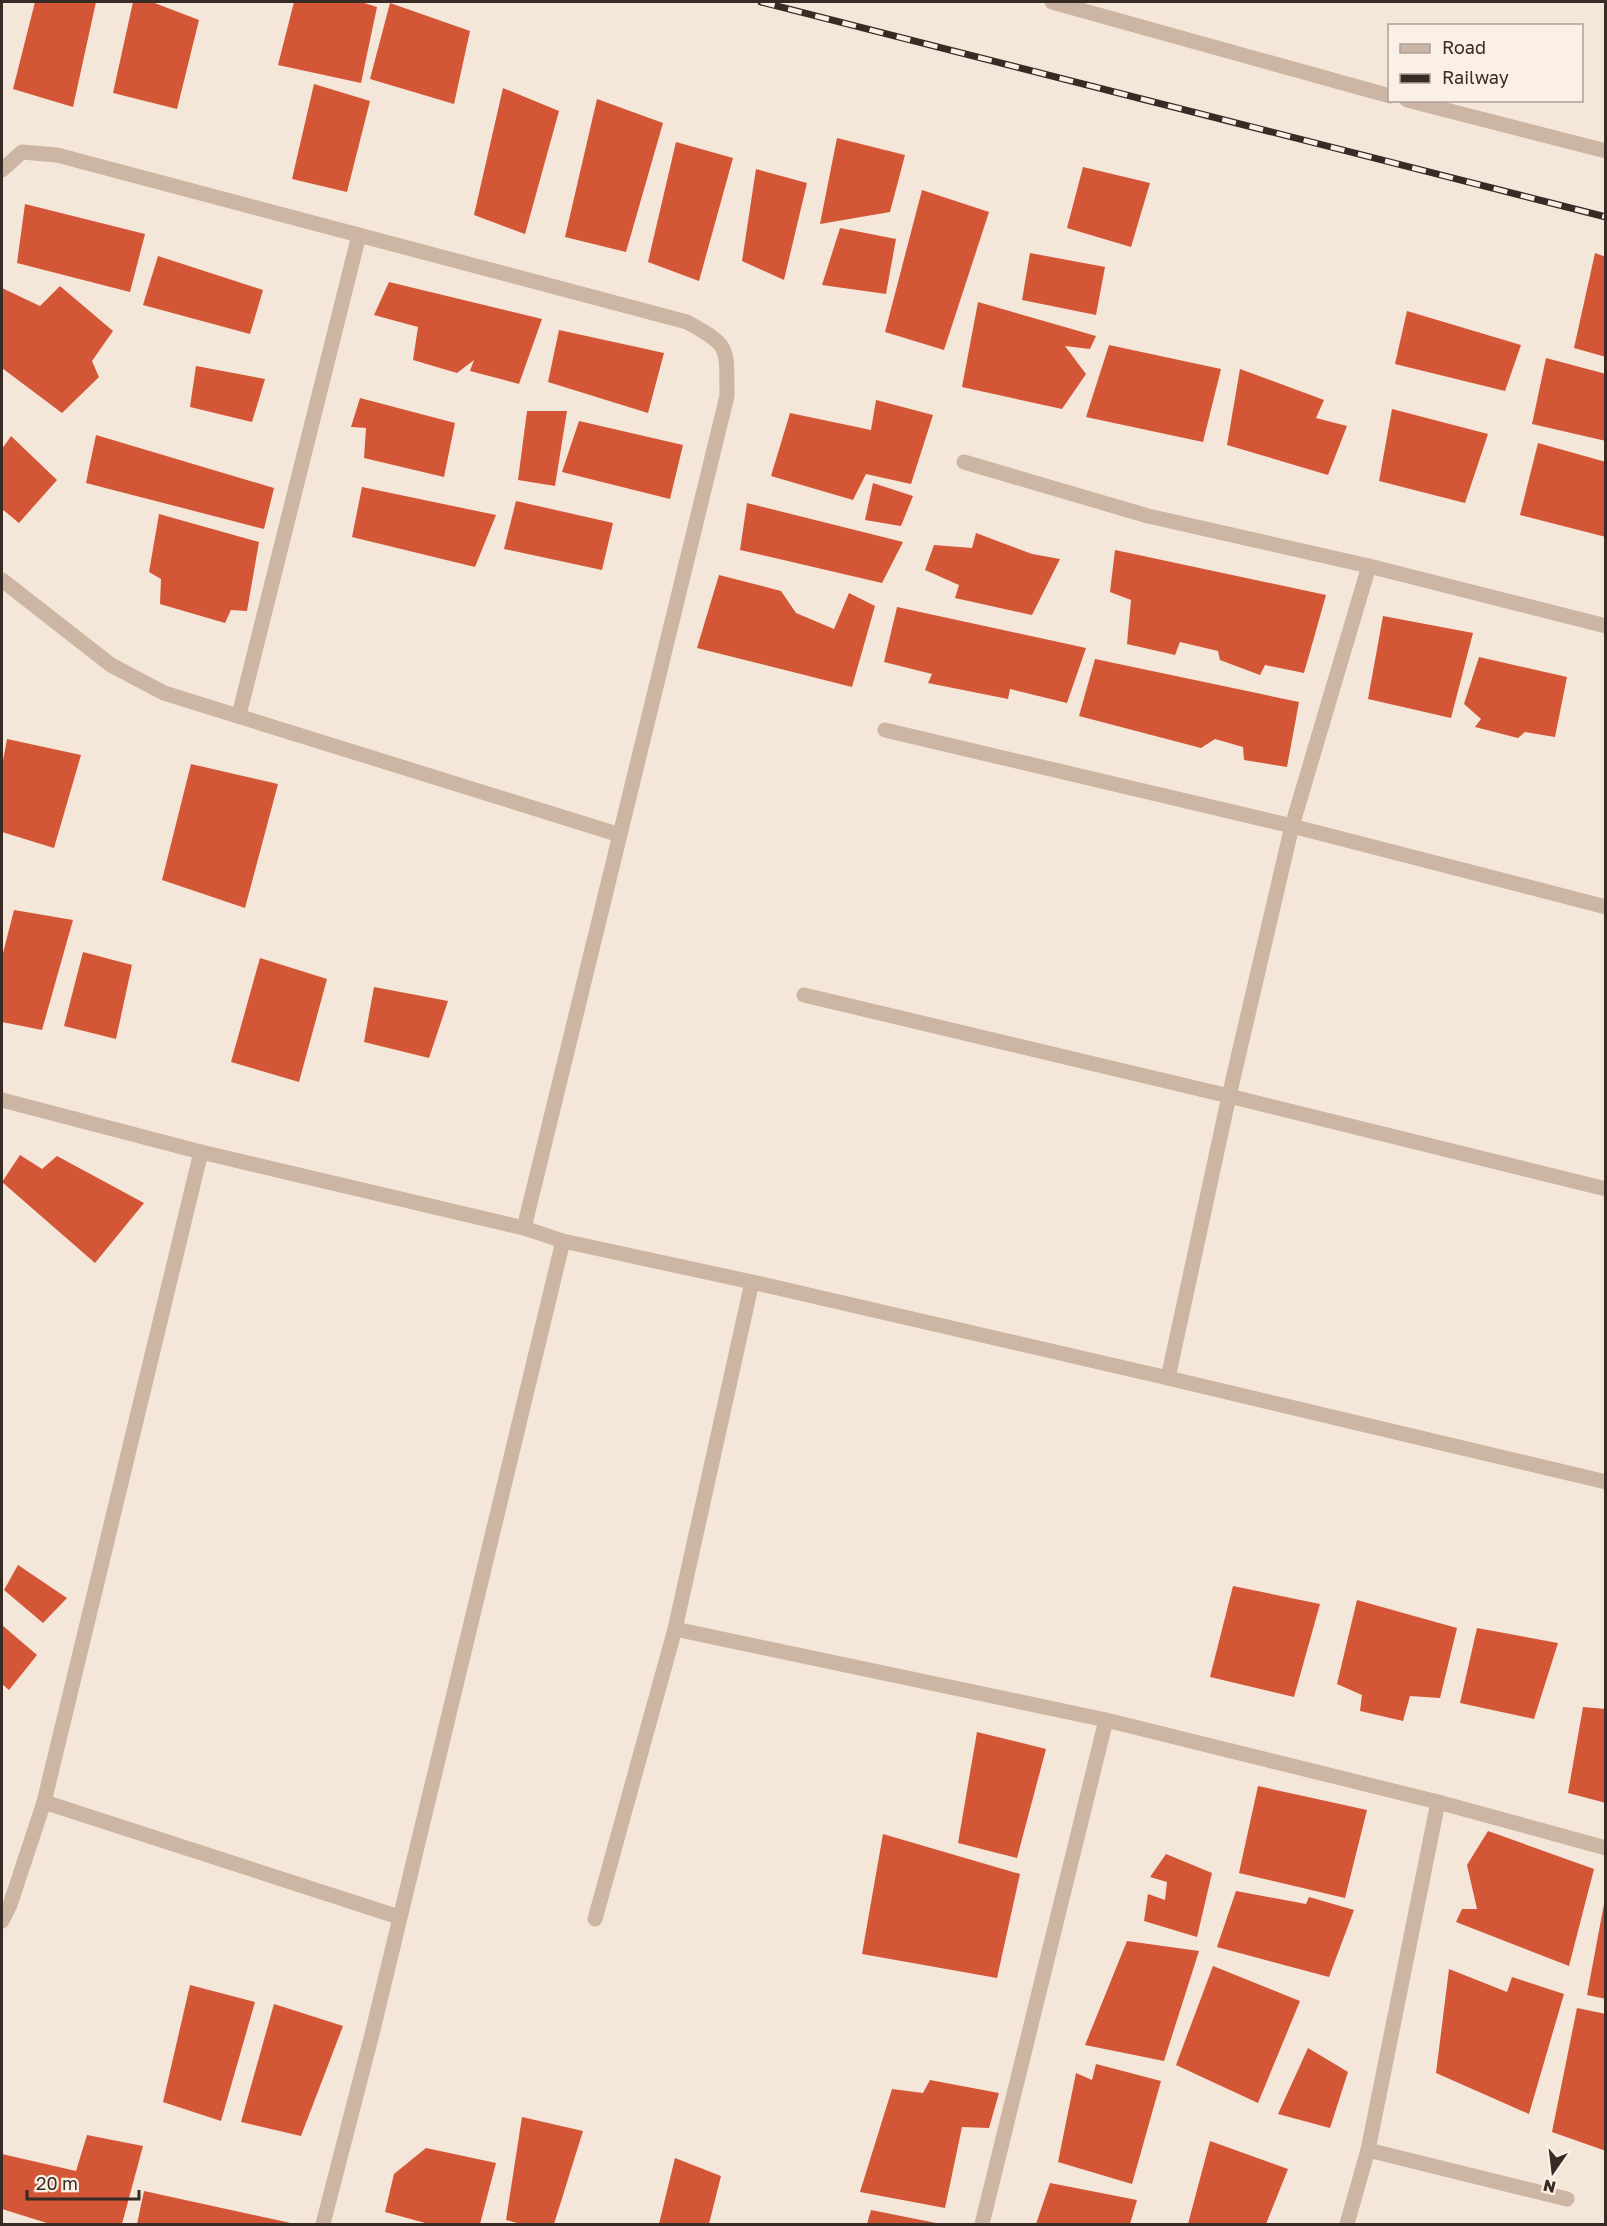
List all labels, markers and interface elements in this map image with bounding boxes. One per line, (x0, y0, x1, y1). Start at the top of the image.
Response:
legend (1388, 24, 1583, 102)
text: Road (1442, 36, 1486, 58)
text: Railway (1442, 66, 1509, 88)
north arrow (1523, 2142, 1583, 2202)
scale bar (27, 2163, 140, 2201)
text: 20 m (36, 2172, 78, 2194)
text: N (1541, 2175, 1558, 2198)

